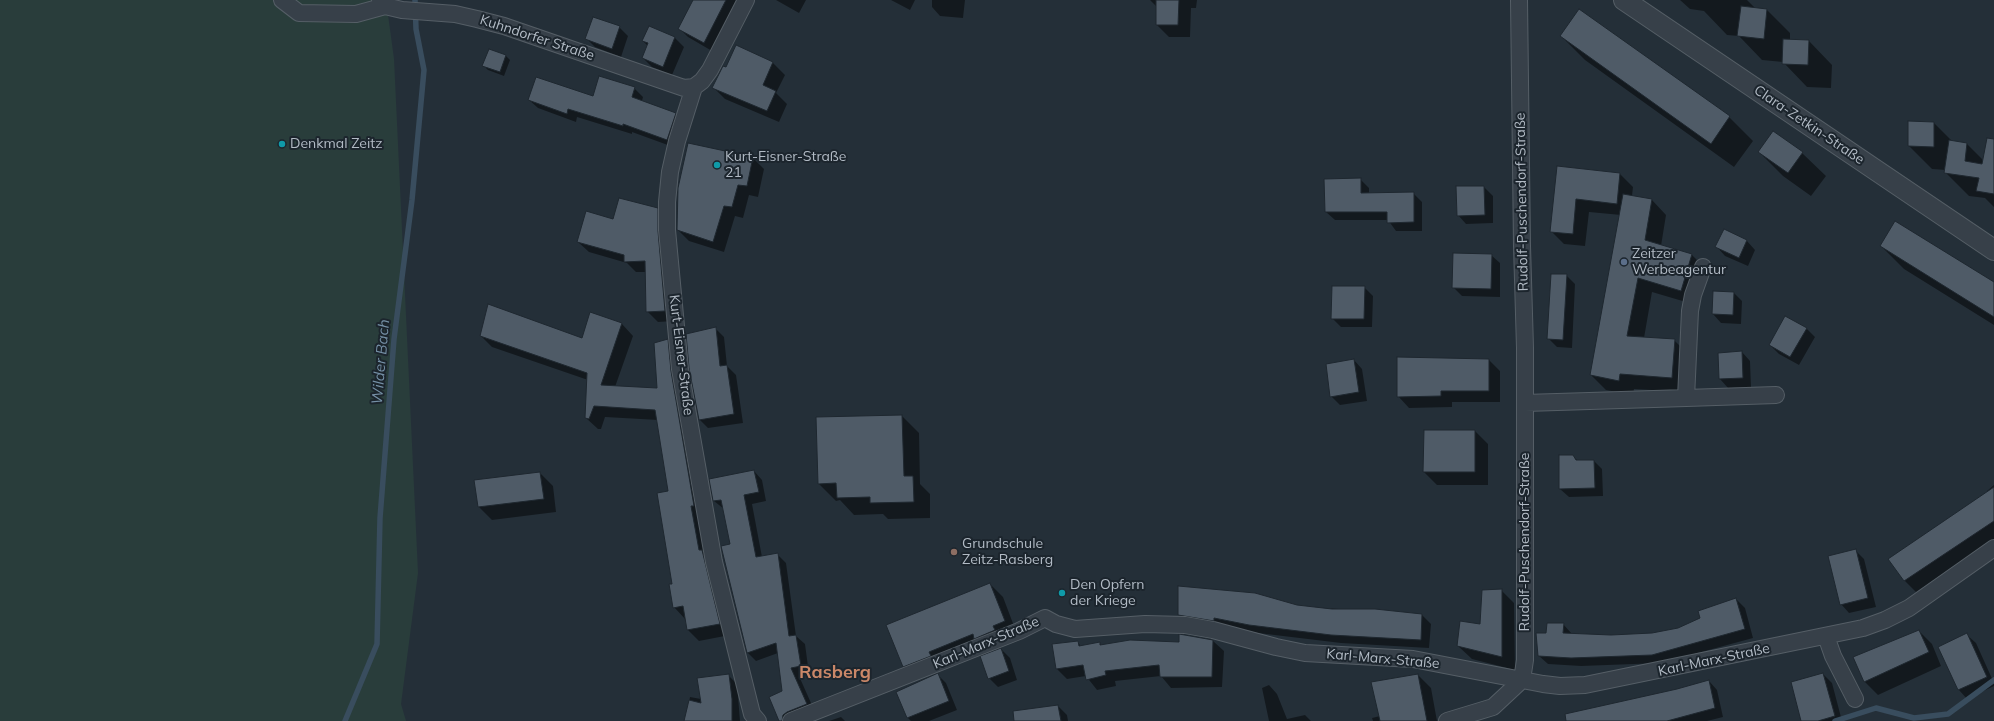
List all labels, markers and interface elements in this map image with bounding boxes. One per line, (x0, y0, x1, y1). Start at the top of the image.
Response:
street label: Kuhndorfer Straße (478, 12, 596, 64)
street label: Clara-Zetkin-Straße (1751, 82, 1867, 168)
street label: Rudolf-Puschendorf-Straße (1512, 112, 1532, 292)
place label: Denkmal Zeitz (290, 136, 382, 152)
marker: Denkmal Zeitz (277, 139, 287, 149)
place label: Kurt-Eisner-Straße 21 (725, 149, 846, 182)
marker: Kurt-Eisner-Straße 21 (712, 160, 722, 170)
place label: Zeitzer Werbeagentur (1632, 246, 1726, 278)
marker: Zeitzer Werbeagentur (1619, 257, 1629, 267)
street label: Kurt-Eisner-Straße (665, 294, 697, 416)
water label: Wilder Bach (368, 319, 394, 405)
street label: Rudolf-Puschendorf-Straße (1517, 453, 1533, 631)
place label: Grundschule Zeitz-Rasberg (962, 536, 1053, 568)
marker: Grundschule Zeitz-Rasberg (949, 547, 959, 557)
place label: Den Opfern der Kriege (1070, 577, 1145, 610)
marker: Den Opfern der Kriege (1057, 588, 1067, 598)
street label: Karl-Marx-Straße (930, 613, 1042, 673)
street label: Karl-Marx-Straße (1657, 640, 1771, 680)
street label: Karl-Marx-Straße (1326, 646, 1440, 672)
district label: Rasberg (799, 662, 871, 684)

